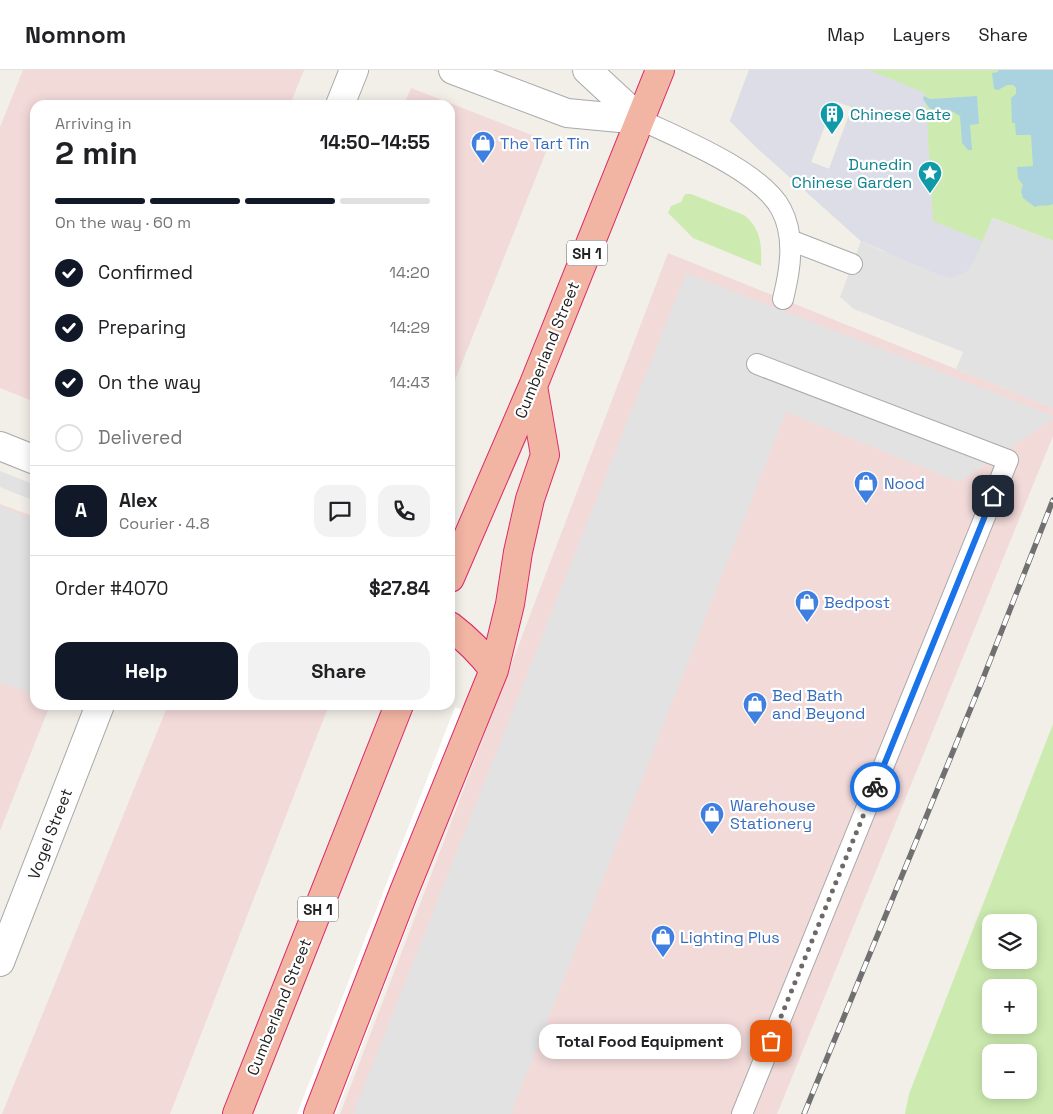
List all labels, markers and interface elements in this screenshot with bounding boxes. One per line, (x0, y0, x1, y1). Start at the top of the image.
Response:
text: Nomnom (25, 19, 126, 50)
text: Map (827, 23, 865, 46)
text: Layers (893, 23, 950, 46)
text: Share (978, 23, 1028, 46)
building icon: Chinese Gate (819, 101, 845, 135)
place label: Chinese Gate (850, 104, 951, 125)
text: Arriving in (55, 113, 132, 134)
text: 14:50–14:55 (320, 130, 430, 155)
shop icon: The Tart Tin (470, 130, 496, 164)
text: 2 min (55, 133, 138, 173)
place label: The Tart Tin (500, 133, 590, 154)
place label: Dunedin Chinese Garden (792, 154, 912, 193)
place icon: Dunedin Chinese Garden (917, 160, 943, 194)
text: On the way · 60 m (55, 212, 191, 233)
road number: SH 1 (567, 240, 607, 266)
icon: check (55, 259, 83, 287)
text: Confirmed (98, 260, 193, 285)
text: 14:20 (389, 262, 430, 283)
street label: Cumberland Street (510, 278, 584, 422)
icon: check (55, 314, 83, 342)
text: Preparing (98, 315, 186, 340)
text: 14:29 (390, 317, 430, 338)
icon: check (55, 369, 83, 397)
text: On the way (98, 370, 201, 395)
text: 14:43 (390, 372, 430, 393)
text: Delivered (98, 425, 183, 450)
shop icon: Nood (853, 470, 879, 504)
place label: Nood (884, 473, 925, 494)
pin (972, 475, 1014, 517)
icon: home (979, 482, 1007, 510)
button: chat (314, 485, 366, 537)
button: phone (378, 485, 430, 537)
text: Alex (119, 488, 158, 513)
text: A (75, 498, 87, 523)
text: Courier · 4.8 (119, 513, 210, 534)
text: Order #4070 (55, 576, 168, 601)
text: $27.84 (369, 576, 430, 601)
shop icon: Bedpost (794, 589, 820, 623)
place label: Bedpost (824, 592, 890, 613)
button: Help (55, 642, 238, 700)
button: Share (248, 642, 430, 700)
place label: Bed Bath and Beyond (772, 685, 865, 724)
shop icon: Bed Bath and Beyond (742, 691, 768, 725)
courier (850, 762, 900, 812)
icon: bike (861, 773, 889, 801)
street label: Vogel Street (23, 785, 77, 883)
place label: Warehouse Stationery (730, 795, 816, 834)
shop icon: Warehouse Stationery (699, 801, 725, 835)
road number: SH 1 (298, 896, 338, 922)
map controls (982, 914, 1037, 1099)
button: layers (982, 914, 1037, 969)
shop icon: Lighting Plus (650, 924, 676, 958)
place label: Lighting Plus (680, 927, 780, 948)
street label: Cumberland Street (242, 935, 316, 1079)
button: + (982, 979, 1037, 1034)
pin (750, 1020, 792, 1062)
callout: Total Food Equipment (538, 1024, 741, 1058)
icon: bag (757, 1027, 785, 1055)
text: Total Food Equipment (556, 1031, 724, 1052)
button: − (982, 1044, 1037, 1099)

